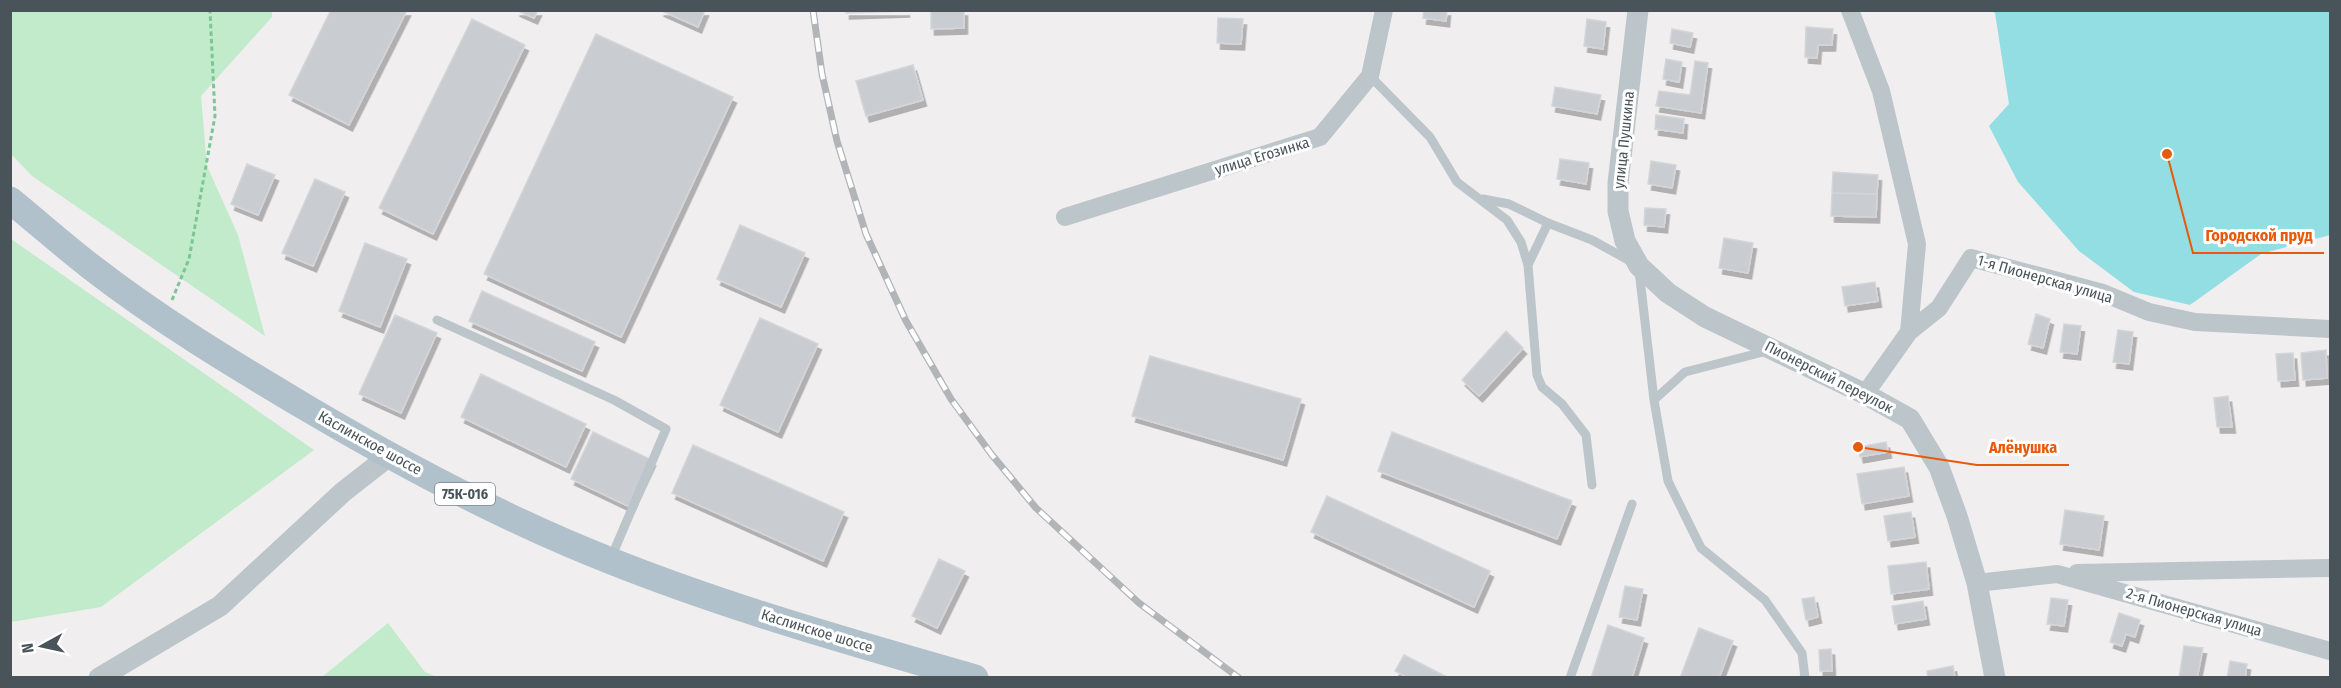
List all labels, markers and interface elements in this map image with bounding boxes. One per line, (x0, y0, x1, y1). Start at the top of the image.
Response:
street label: улица Пушкина (1610, 90, 1638, 190)
street label: улица Егозинка (1213, 133, 1311, 179)
callout: Городской пруд (2193, 219, 2324, 253)
text: Городской пруд (2205, 226, 2313, 245)
street label: 1-я Пионерская улица (1975, 251, 2115, 307)
street label: Пионерский переулок (1762, 337, 1896, 417)
street label: Каслинское шоссе (315, 407, 425, 479)
callout: Алёнушка (1977, 431, 2069, 465)
text: Алёнушка (1988, 438, 2057, 457)
road number: 75К-016 (435, 483, 495, 505)
street label: 2-я Пионерская улица (2124, 584, 2264, 640)
street label: Каслинское шоссе (759, 605, 875, 657)
north arrow (12, 616, 72, 676)
text: N (18, 642, 38, 654)

